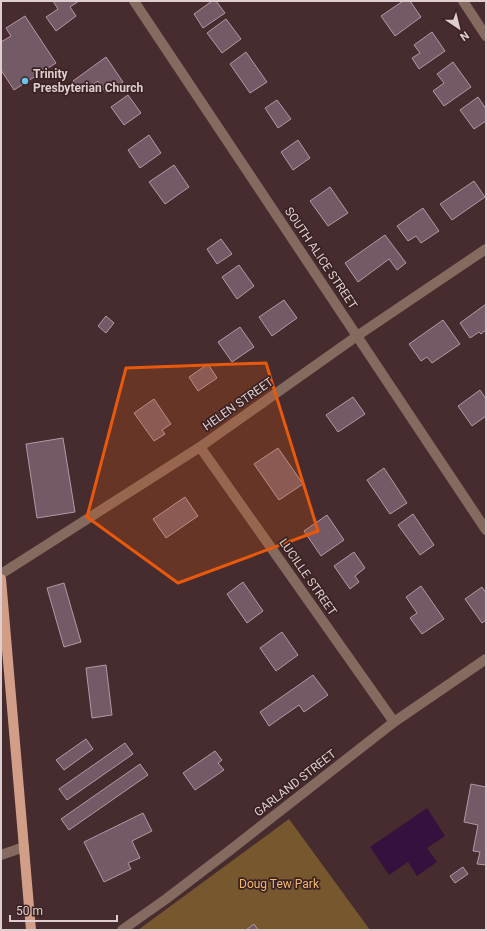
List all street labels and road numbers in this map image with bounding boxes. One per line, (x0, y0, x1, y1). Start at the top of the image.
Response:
street label: SOUTH ALICE STREET (282, 204, 360, 312)
street label: HELEN STREET (200, 375, 276, 433)
street label: LUCILLE STREET (276, 536, 340, 618)
street label: GARLAND STREET (251, 747, 339, 819)

